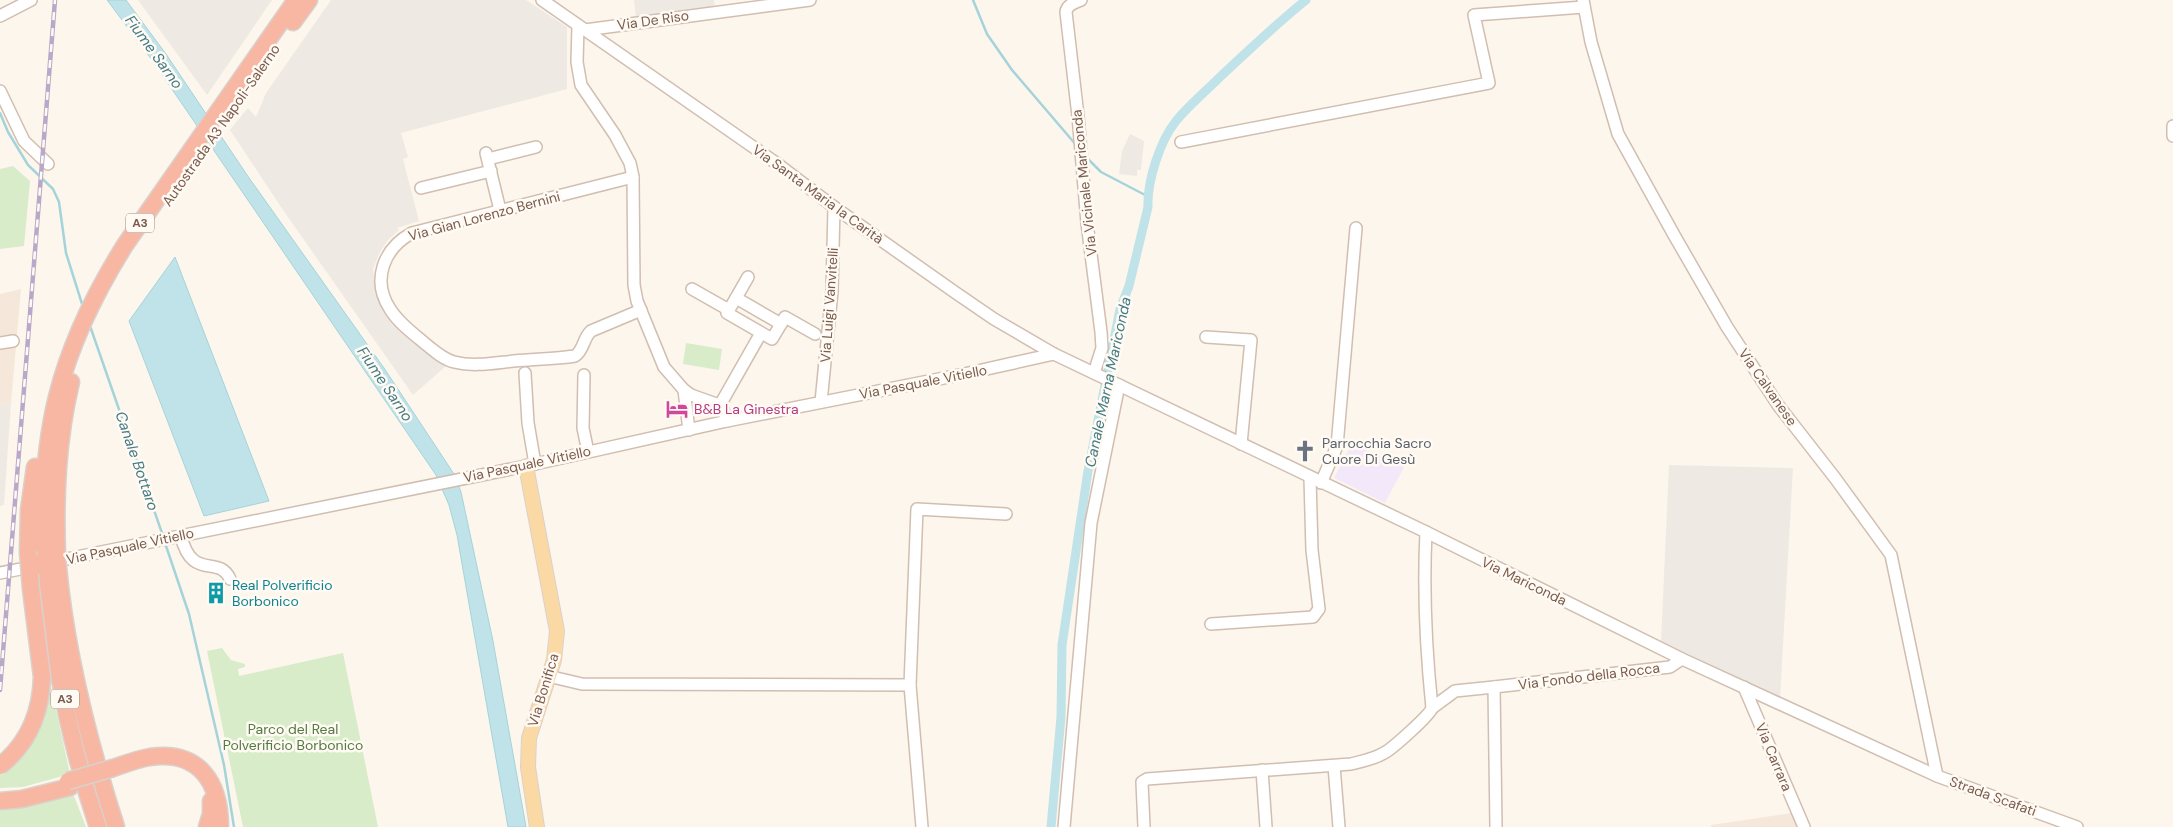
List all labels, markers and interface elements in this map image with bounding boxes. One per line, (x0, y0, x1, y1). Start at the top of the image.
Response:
street label: Via De Riso (616, 6, 690, 34)
water label: Fiume Sarno (121, 11, 187, 93)
street label: Autostrada A3 Napoli-Salerno (158, 41, 284, 209)
street label: Via Vicinale Mariconda (1067, 109, 1101, 257)
street label: Via Santa Maria la Carità (749, 140, 887, 248)
street label: Via Gian Lorenzo Bernini (406, 187, 562, 245)
road number: A3 (126, 214, 154, 232)
street label: Via Luigi Vanvitelli (816, 247, 842, 363)
water label: Canale Marna Mariconda (1080, 295, 1136, 469)
water label: Fiume Sarno (353, 343, 417, 425)
street label: Via Calvanese (1735, 345, 1801, 429)
street label: Via Pasquale Vitiello (858, 361, 988, 403)
hotel icon: B&B La Ginestra (664, 396, 690, 422)
place label: B&B La Ginestra (694, 400, 799, 418)
water label: Canale Bottaro (111, 409, 163, 513)
place label: Parrocchia Sacro Cuore Di Gesù (1322, 434, 1432, 468)
church icon: Parrocchia Sacro Cuore Di Gesù (1292, 438, 1318, 464)
street label: Via Pasquale Vitiello (462, 442, 592, 486)
street label: Via Pasquale Vitiello (65, 524, 195, 568)
street label: Via Mariconda (1478, 553, 1570, 609)
place label: Real Polverificio Borbonico (232, 576, 333, 610)
building icon: Real Polverificio Borbonico (203, 580, 229, 606)
street label: Via Bonifica (523, 651, 563, 729)
street label: Via Fondo della Rocca (1517, 658, 1661, 694)
road number: A3 (51, 690, 79, 709)
park label: Parco del Real Polverificio Borbonico (223, 720, 363, 754)
street label: Via Carrara (1752, 720, 1796, 794)
street label: Strada Scafati (1947, 772, 2039, 820)

